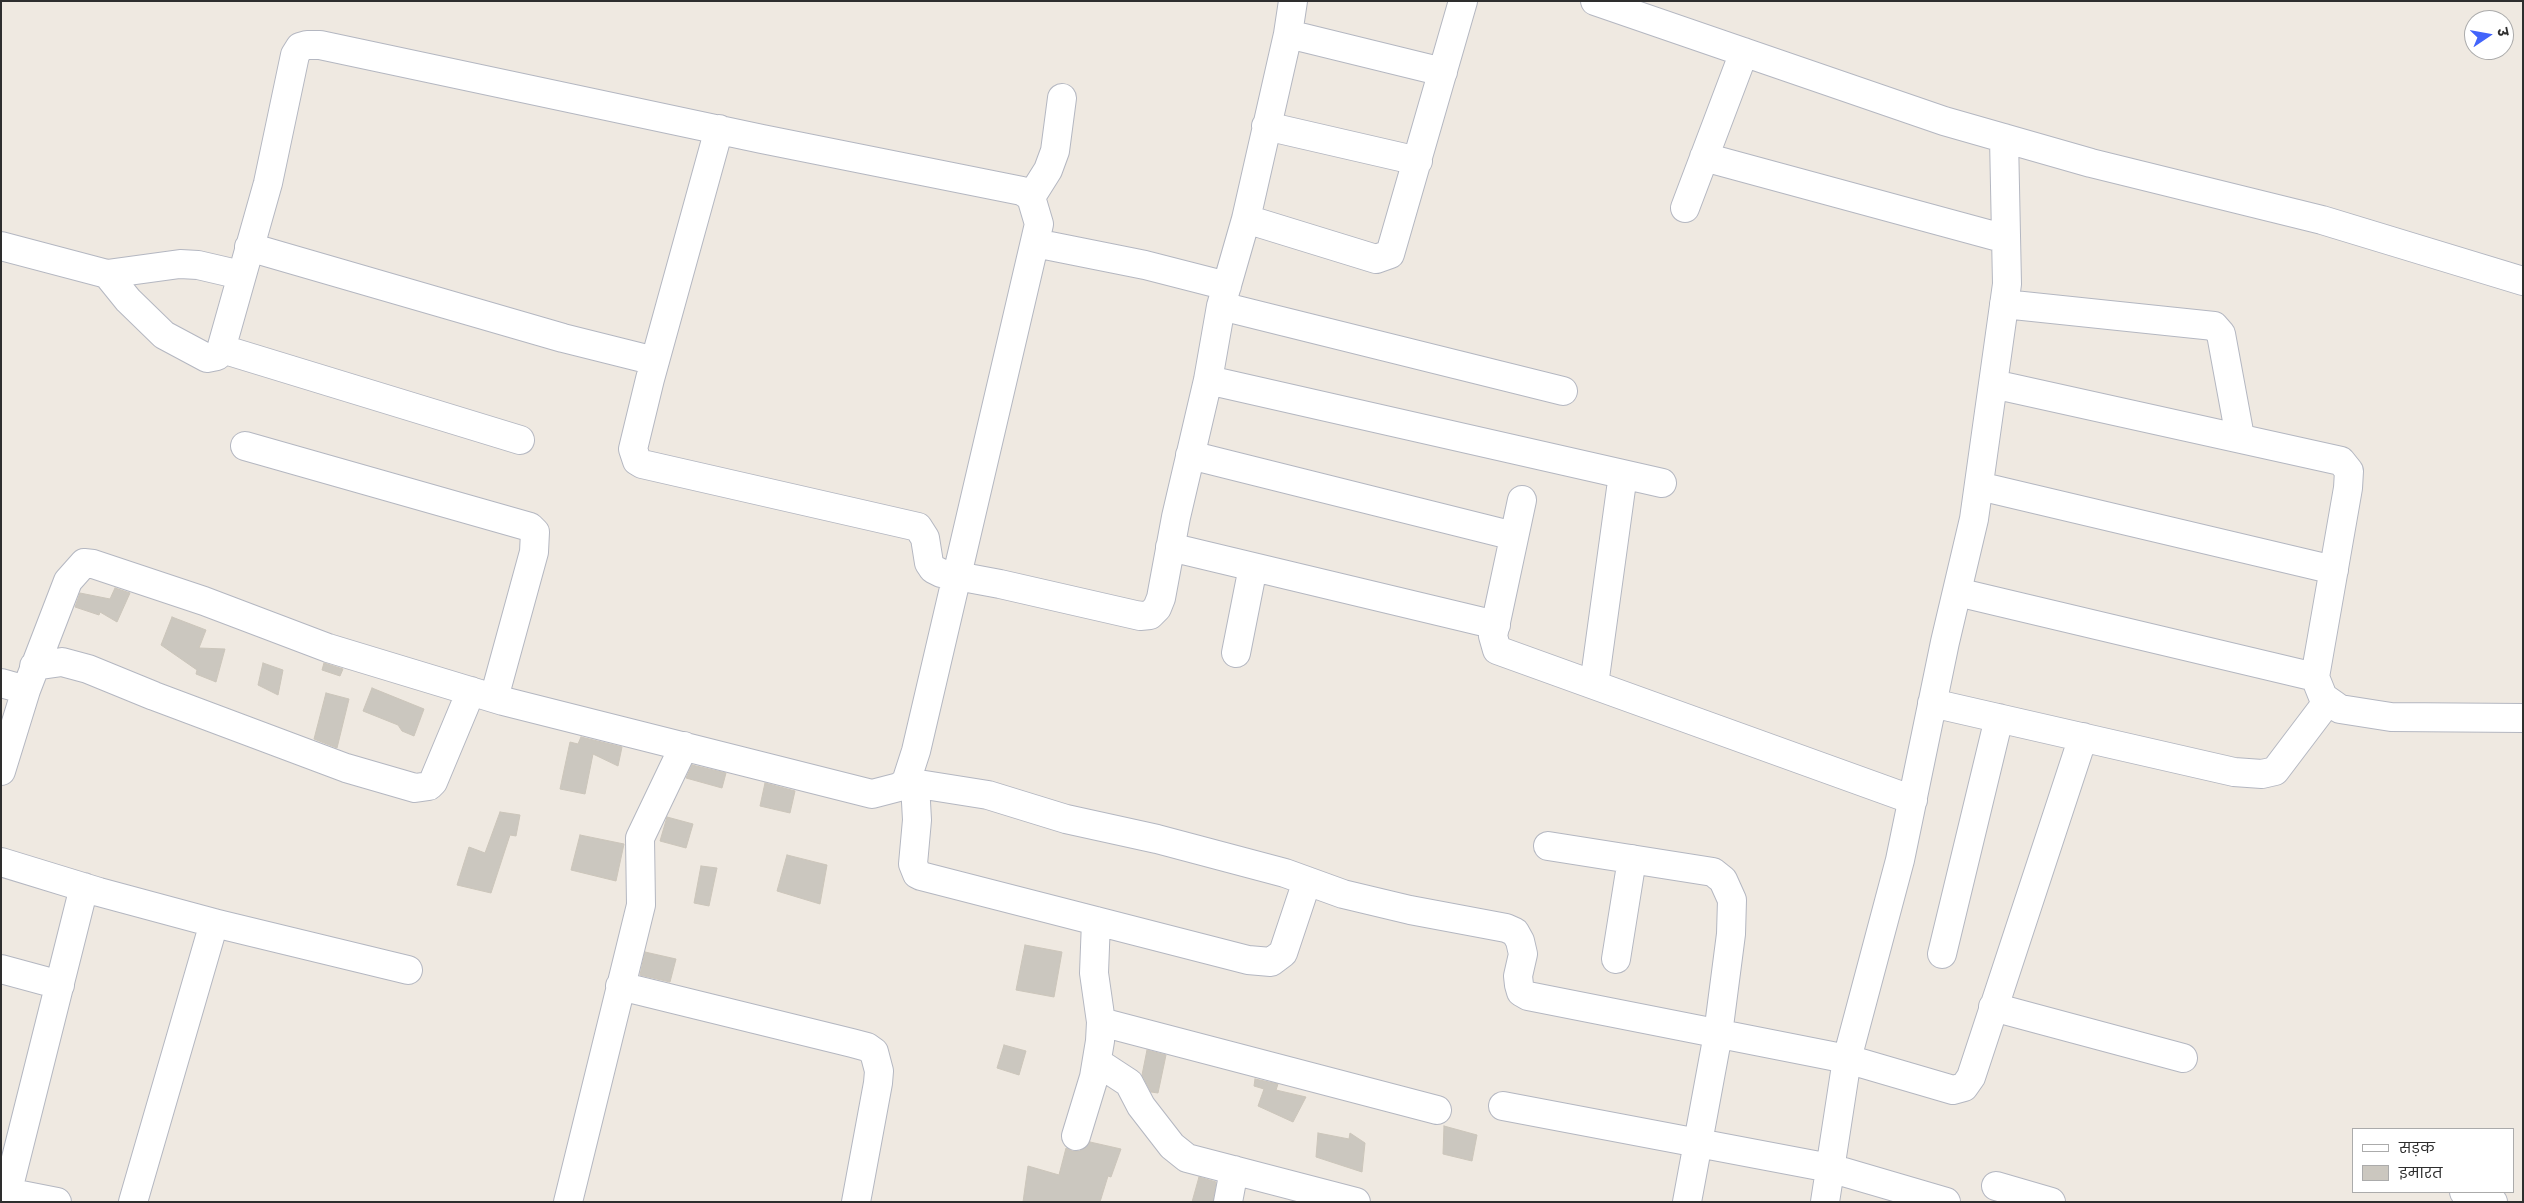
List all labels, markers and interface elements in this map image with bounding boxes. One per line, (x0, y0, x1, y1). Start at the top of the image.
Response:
north arrow (2464, 10, 2514, 60)
text: उ (2492, 26, 2513, 38)
legend (2352, 1128, 2514, 1193)
text: सड़क (2399, 1137, 2435, 1158)
text: इमारत (2399, 1162, 2442, 1183)

